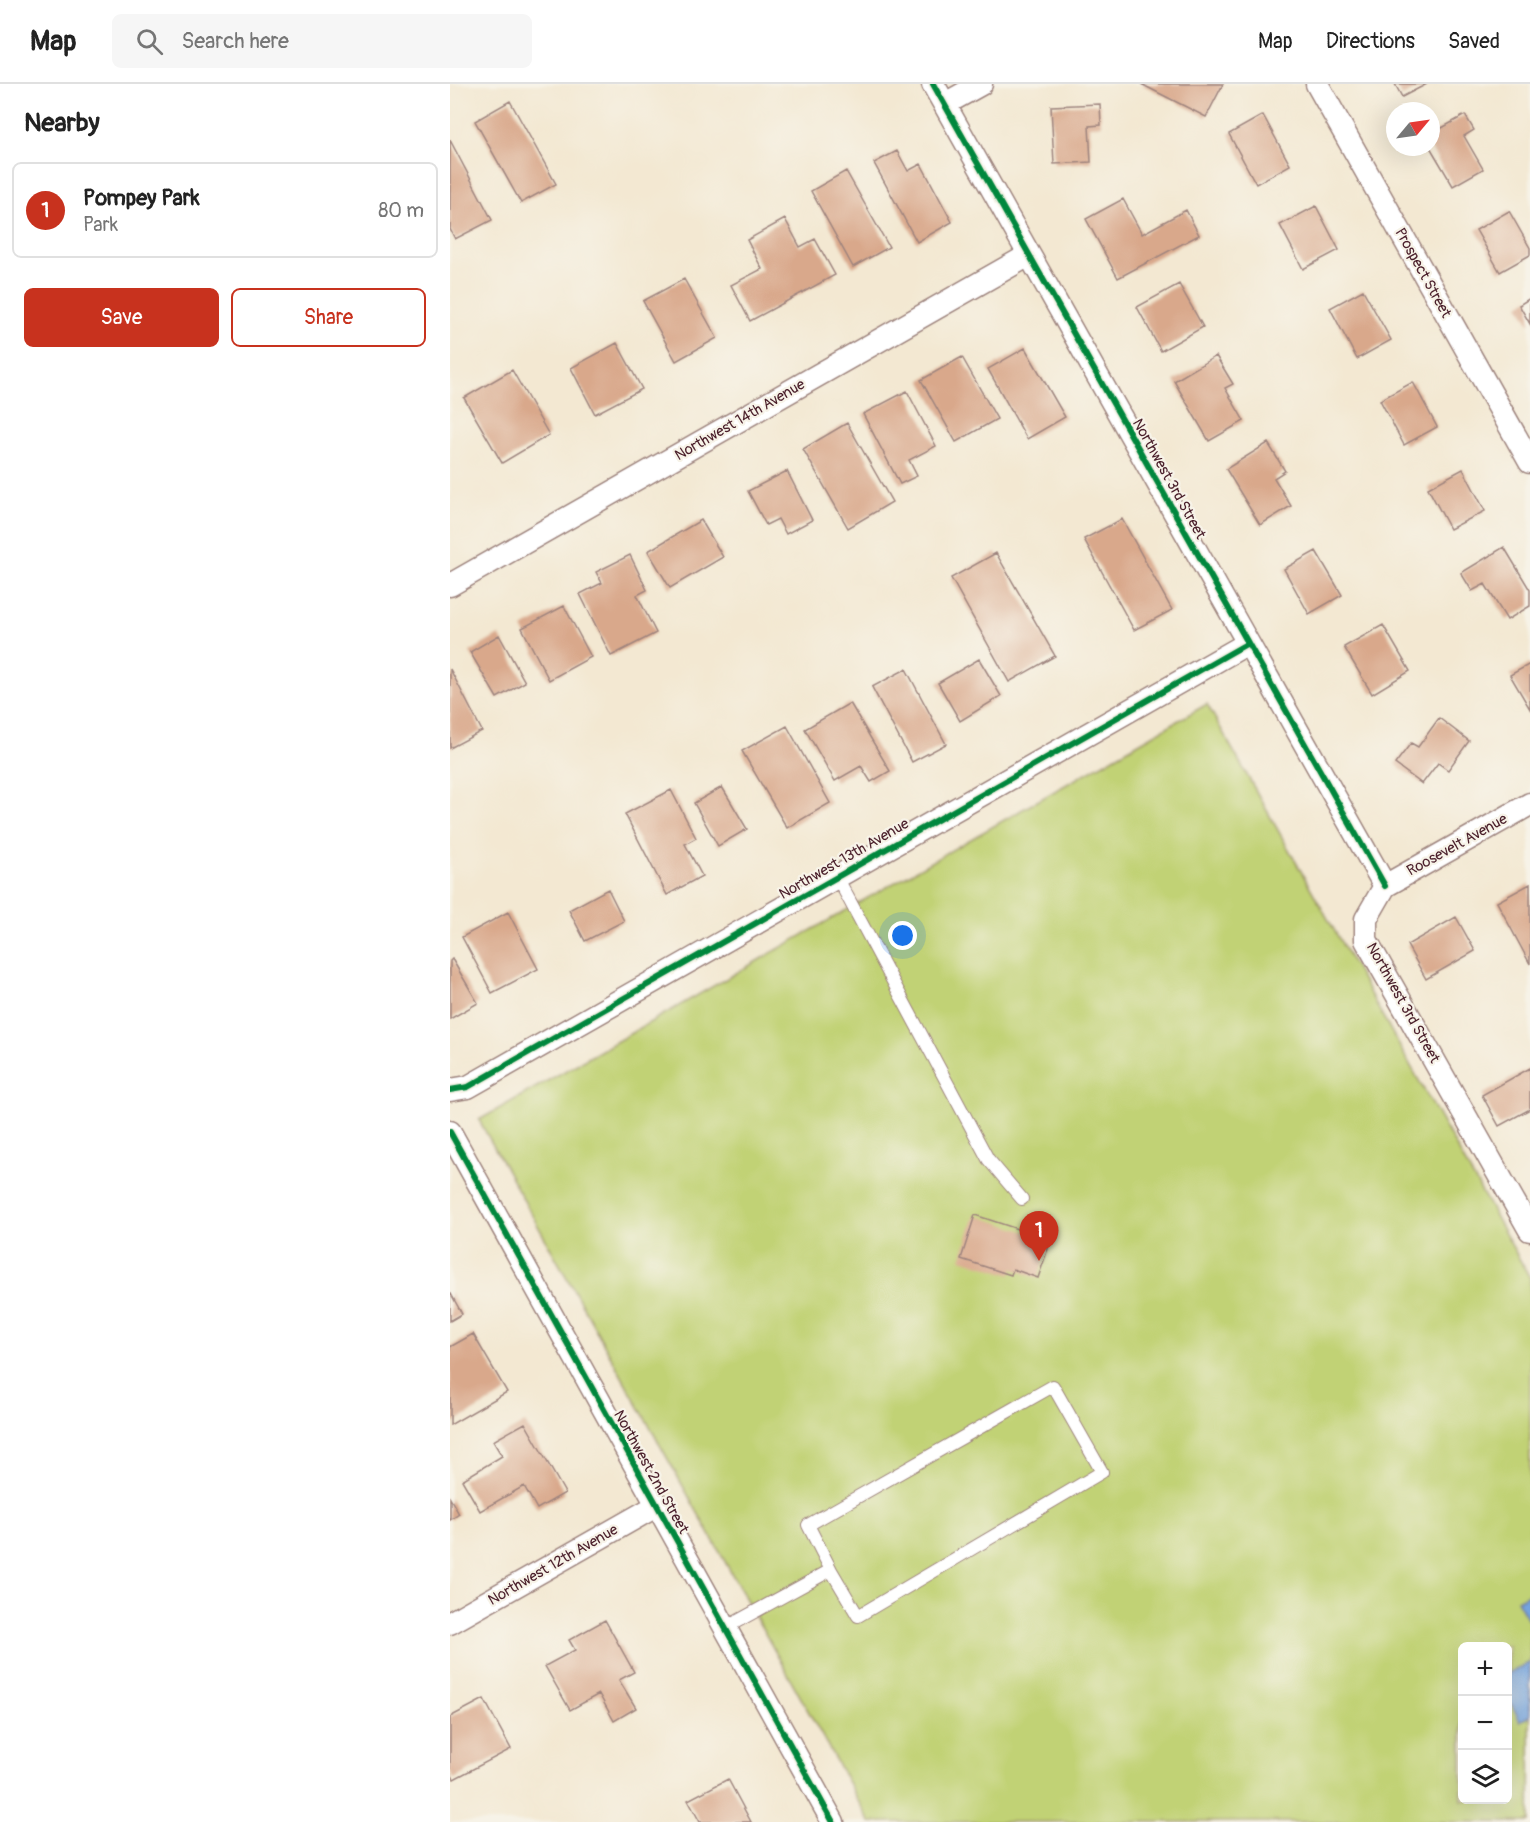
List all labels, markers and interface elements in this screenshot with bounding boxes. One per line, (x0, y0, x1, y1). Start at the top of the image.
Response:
search box (112, 14, 532, 68)
text: Map (30, 24, 76, 59)
icon: search (133, 25, 166, 58)
text: Search here (181, 27, 289, 55)
text: Map (1258, 28, 1293, 55)
text: Directions (1326, 28, 1415, 55)
text: Saved (1448, 28, 1500, 55)
north arrow (1386, 102, 1440, 156)
text: Nearby (24, 107, 100, 139)
text: Pompey Park (83, 184, 200, 212)
text: 1 (42, 198, 49, 223)
text: 80 m (378, 198, 424, 223)
text: Park (83, 212, 118, 237)
street label: Prospect Street (1390, 225, 1456, 322)
button: Save (24, 288, 219, 347)
button: Share (231, 288, 426, 347)
street label: Northwest 14th Avenue (672, 375, 809, 465)
street label: Northwest 3rd Street (1128, 415, 1210, 543)
street label: Roosevelt Avenue (1403, 809, 1511, 880)
street label: Northwest 13th Avenue (776, 814, 913, 904)
your location (888, 921, 917, 950)
street label: Northwest 3rd Street (1362, 939, 1444, 1067)
pin: 1 (1020, 1212, 1058, 1261)
street label: Northwest 2nd Street (609, 1407, 693, 1538)
street label: Northwest 12th Avenue (485, 1520, 622, 1610)
map controls (1458, 1642, 1512, 1804)
button: + (1458, 1642, 1512, 1696)
button: − (1458, 1696, 1512, 1750)
button: layers (1458, 1750, 1512, 1804)

